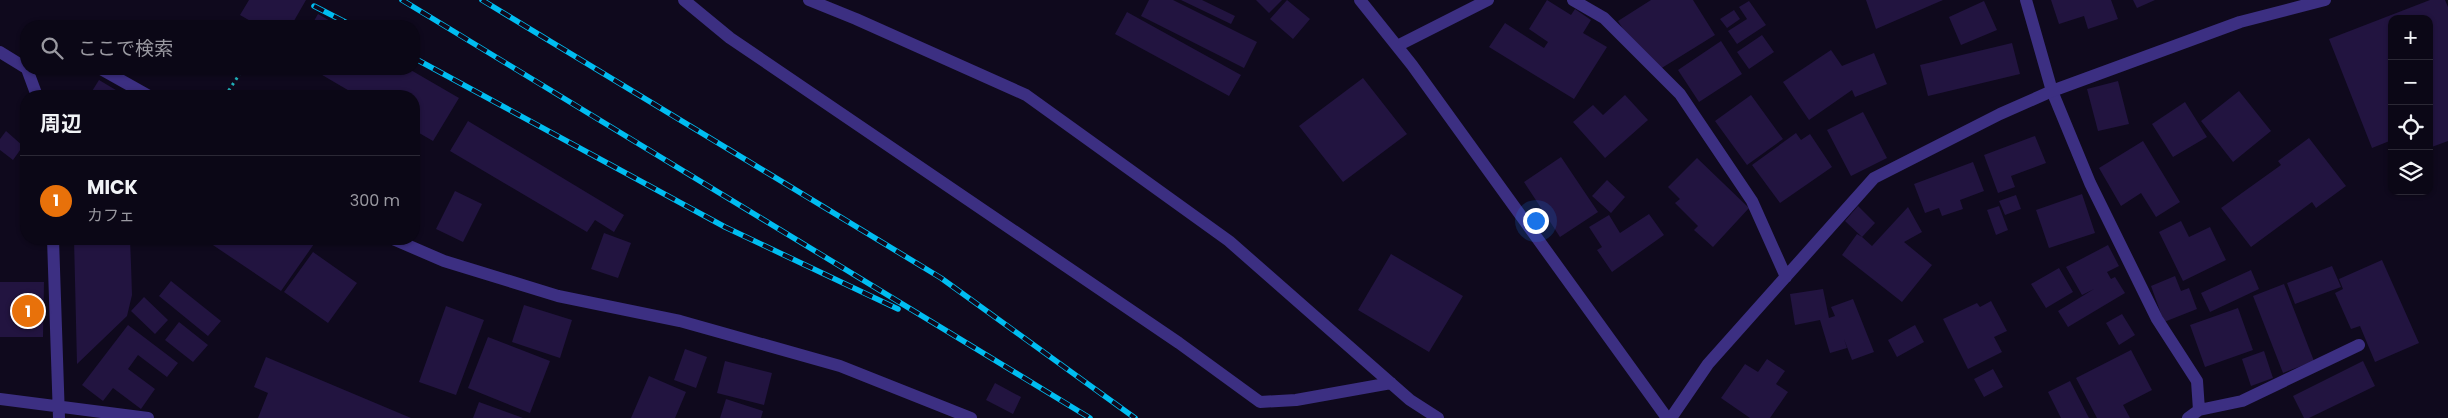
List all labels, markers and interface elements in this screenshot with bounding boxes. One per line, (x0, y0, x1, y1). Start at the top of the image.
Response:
map controls (2388, 15, 2433, 195)
button: + (2388, 15, 2433, 60)
search box (20, 20, 420, 75)
icon: search (38, 34, 66, 62)
text: ここで検索 (78, 35, 173, 62)
button: − (2388, 60, 2433, 105)
button: locate (2388, 105, 2433, 150)
text: 周辺 (40, 109, 82, 138)
button: layers (2388, 150, 2433, 195)
text: MICK (87, 174, 138, 201)
text: 1 (53, 189, 59, 212)
text: 300 m (350, 189, 400, 212)
text: カフェ (87, 204, 135, 227)
your location (1523, 208, 1549, 234)
pin: 1 (12, 292, 44, 330)

